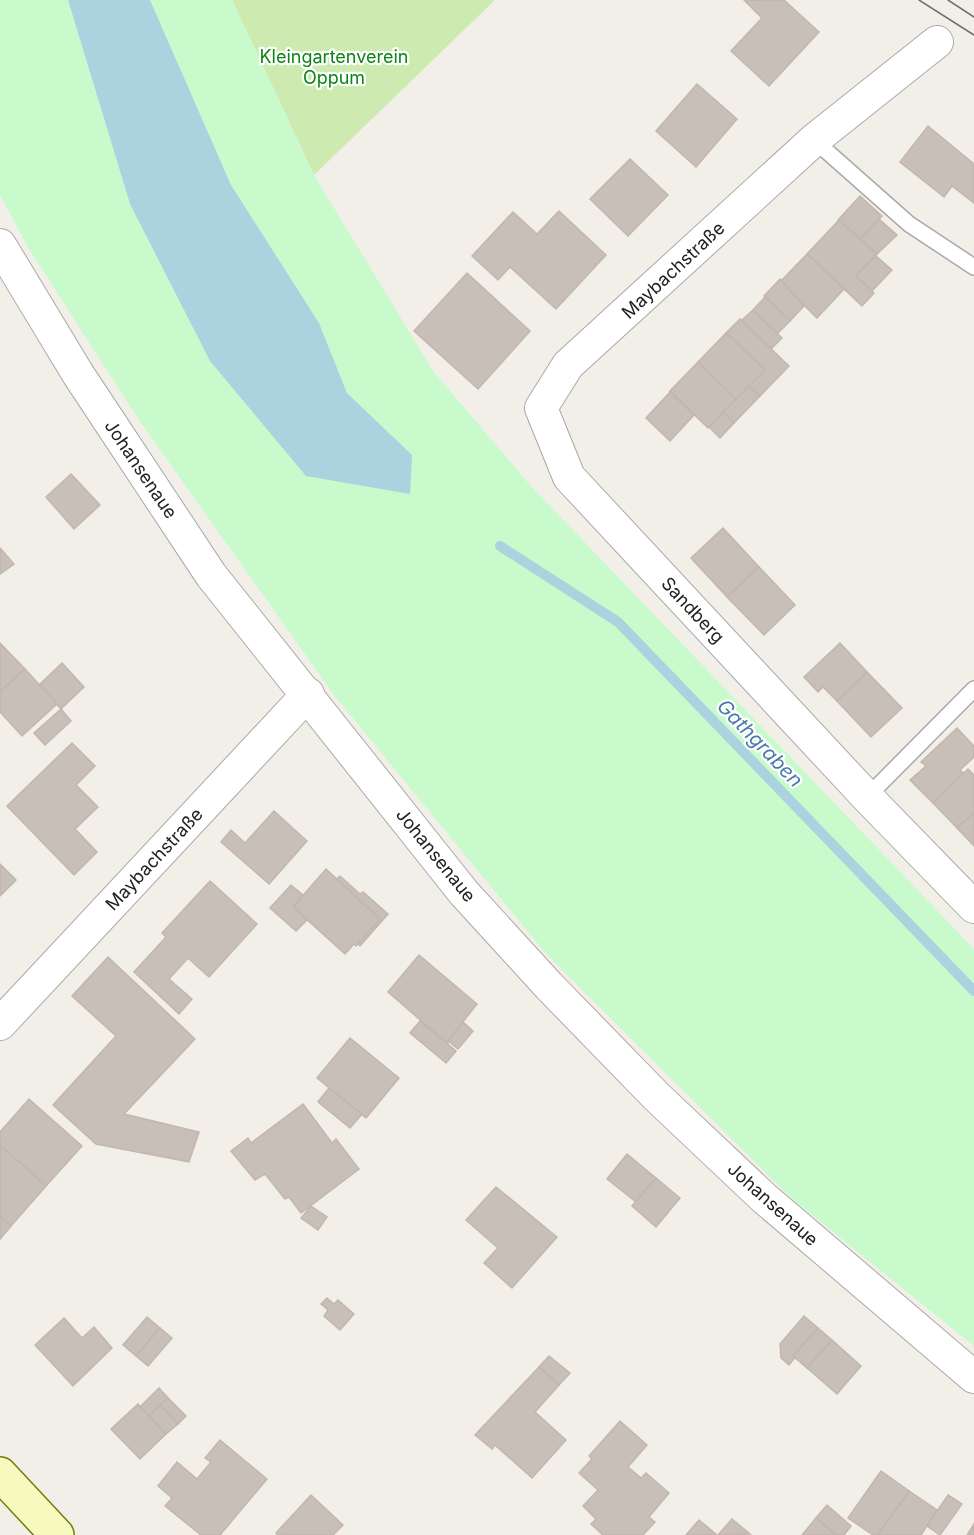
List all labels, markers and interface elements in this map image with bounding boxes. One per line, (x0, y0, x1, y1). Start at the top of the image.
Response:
park label: Kleingartenverein Oppum (260, 46, 408, 88)
street label: Maybachstraße (617, 217, 729, 323)
street label: Johansenaue (100, 416, 182, 522)
street label: Sandberg (657, 573, 729, 647)
water label: Gathgraben (712, 694, 808, 792)
street label: Maybachstraße (101, 803, 207, 915)
street label: Johansenaue (392, 804, 480, 906)
street label: Johansenaue (723, 1158, 823, 1250)

